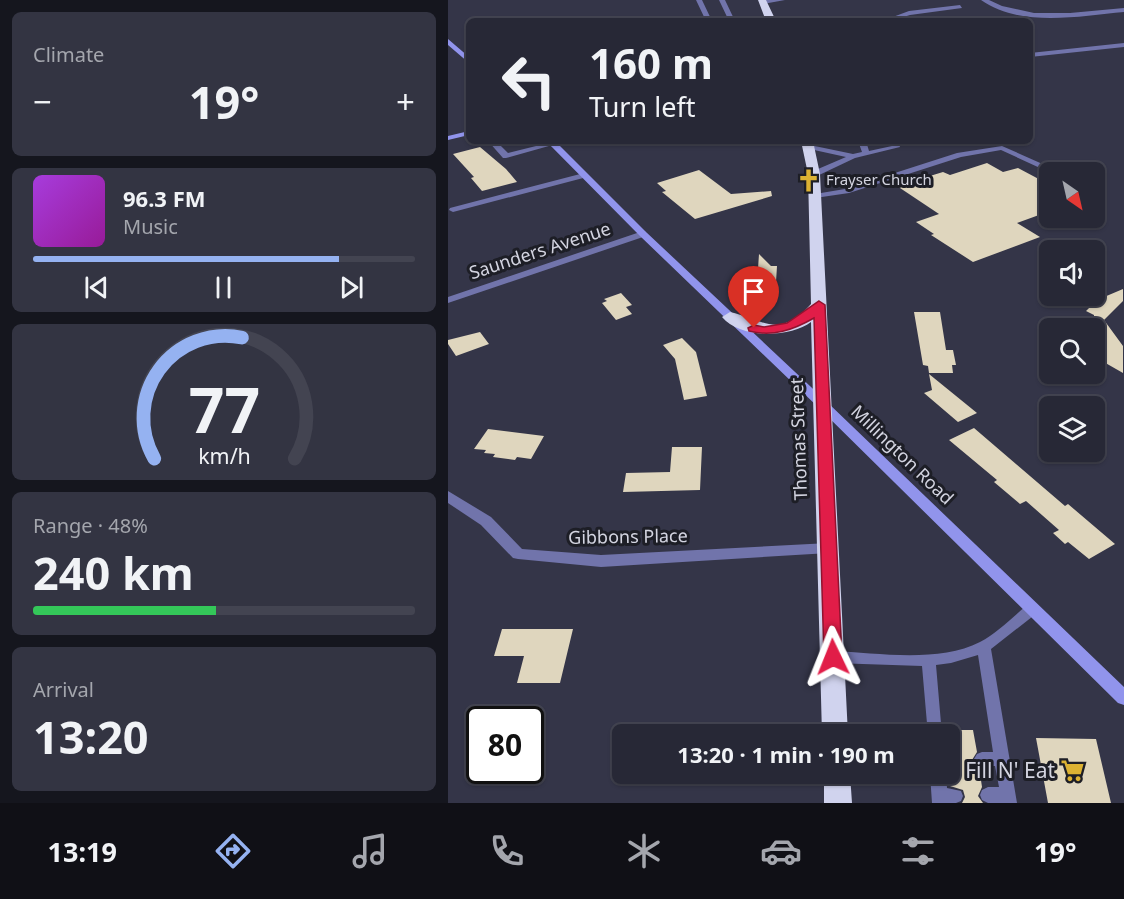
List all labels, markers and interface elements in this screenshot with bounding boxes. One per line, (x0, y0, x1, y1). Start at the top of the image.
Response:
text: 160 m (589, 34, 713, 91)
text: Climate (33, 41, 104, 68)
icon: left (490, 42, 568, 120)
text: 19° (189, 71, 259, 132)
text: − (33, 79, 52, 124)
text: + (396, 79, 415, 124)
text: Turn left (589, 88, 695, 125)
north arrow (1039, 162, 1105, 228)
map controls (1039, 162, 1105, 462)
church icon: Frayser Church (795, 167, 821, 193)
place label: Frayser Church (826, 169, 932, 189)
text: 96.3 FM (123, 183, 205, 213)
text: Music (123, 213, 178, 240)
street label: Saunders Avenue (466, 216, 613, 284)
button: sound (1039, 240, 1105, 306)
pin (728, 266, 779, 328)
icon: previous (80, 271, 113, 304)
icon: pause (207, 271, 240, 304)
icon: next (335, 271, 368, 304)
icon: arrive (737, 275, 770, 308)
button: search (1039, 318, 1105, 384)
text: 77 (188, 366, 260, 451)
street label: Thomas Street (784, 377, 812, 501)
button: layers (1039, 396, 1105, 462)
street label: Millington Road (846, 399, 959, 509)
text: km/h (198, 441, 250, 470)
text: Range · 48% (33, 512, 148, 539)
street label: Gibbons Place (568, 523, 688, 549)
text: 240 km (33, 542, 194, 603)
position arrow (801, 625, 865, 689)
text: Arrival (33, 676, 94, 703)
text: 13:20 (33, 706, 149, 767)
speed limit sign: 80 (466, 706, 544, 784)
text: 13:20 · 1 min · 190 m (677, 739, 895, 769)
place label: Fill N' Eat (965, 756, 1055, 784)
supermarket icon: Fill N' Eat (1060, 758, 1086, 784)
icon: directions (212, 830, 254, 872)
icon: music (349, 830, 391, 872)
icon: phone (486, 830, 528, 872)
icon: climate (623, 830, 665, 872)
icon: car (760, 830, 802, 872)
icon: filters (897, 830, 939, 872)
text: 13:19 (48, 833, 117, 870)
text: 19° (1034, 833, 1076, 870)

